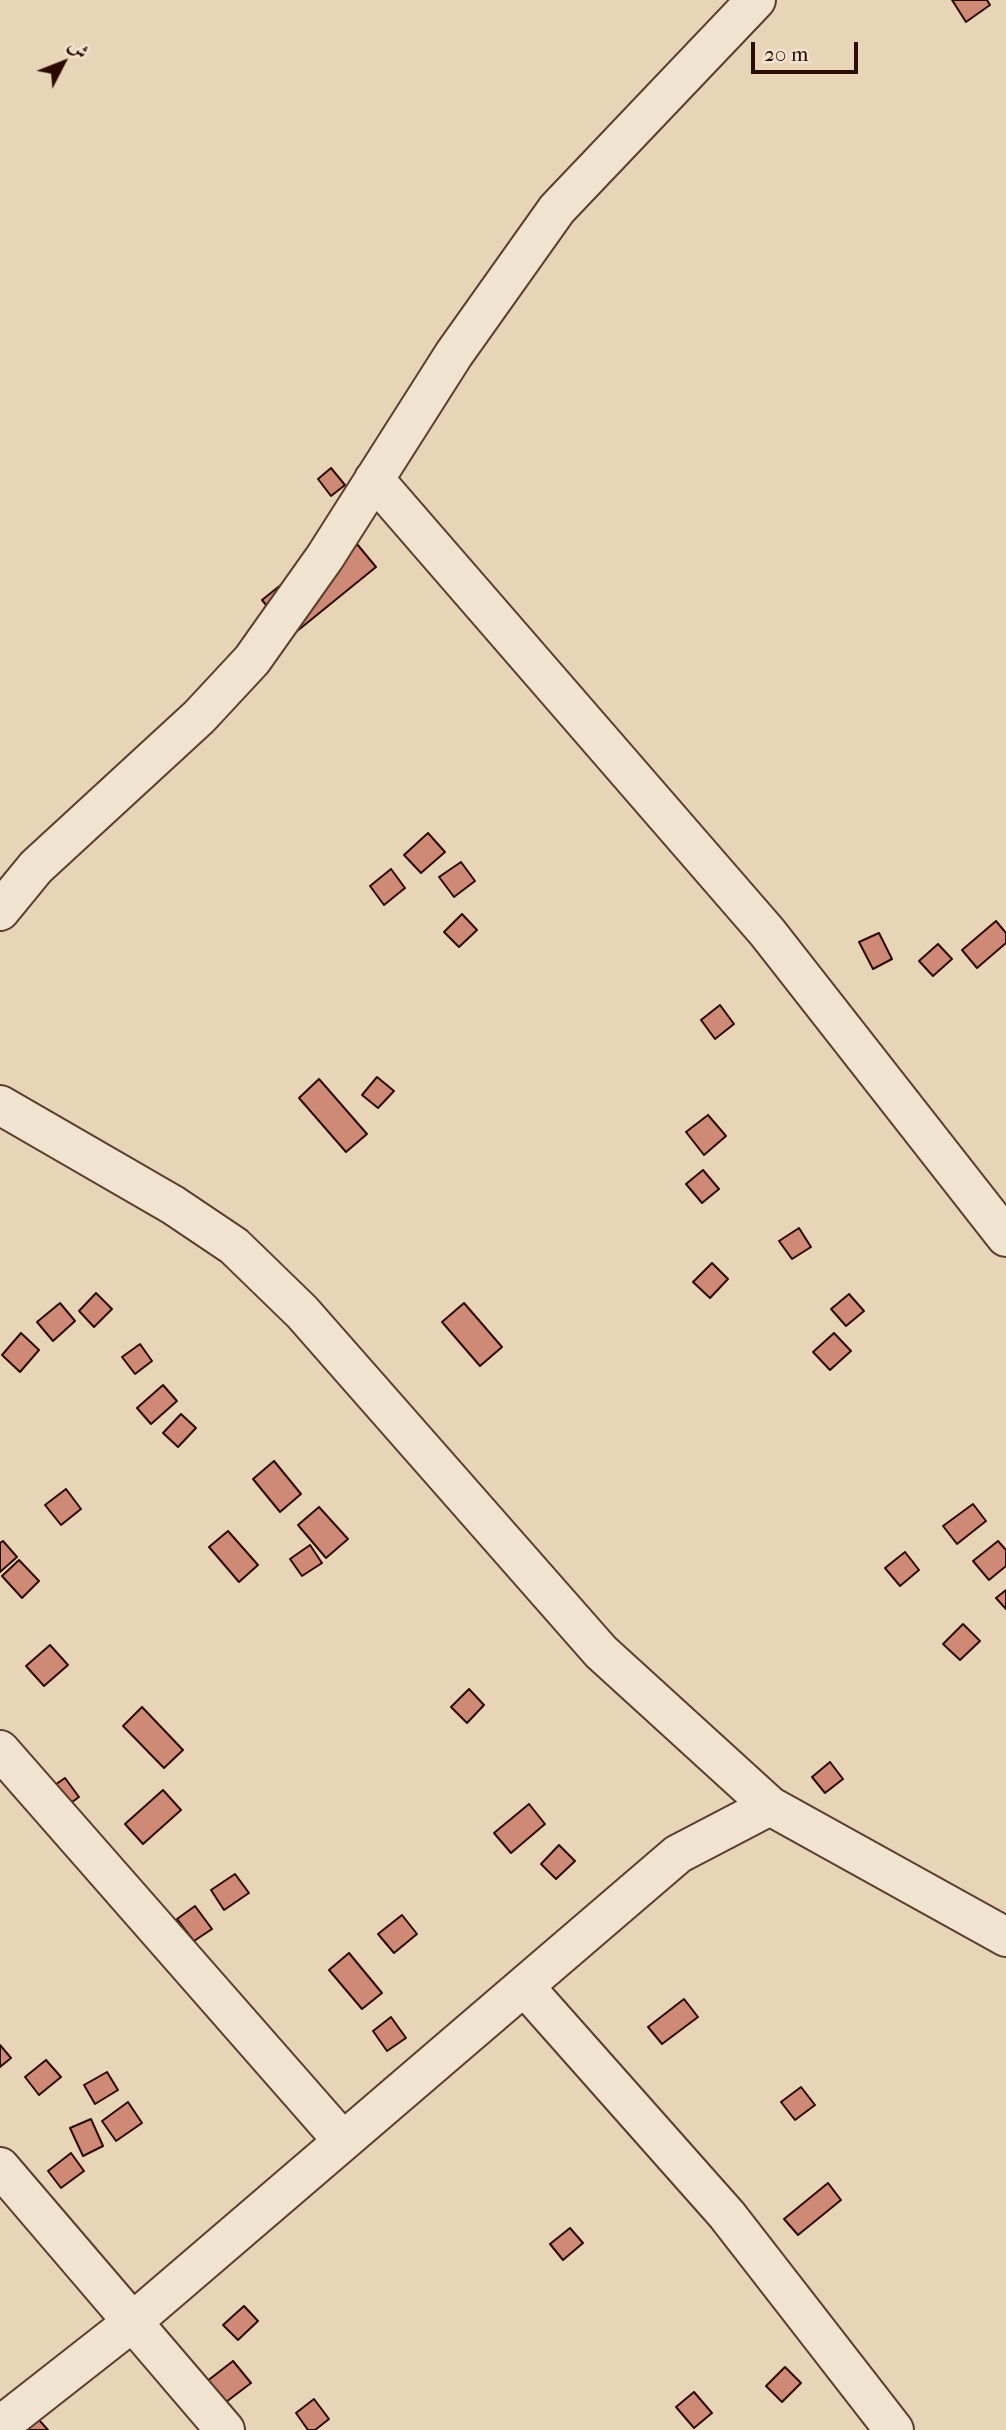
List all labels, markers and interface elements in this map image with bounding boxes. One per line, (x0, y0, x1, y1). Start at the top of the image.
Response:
north arrow (28, 28, 98, 98)
scale bar (754, 28, 861, 72)
text: ش (64, 35, 93, 63)
text: 20 m (764, 42, 808, 66)

